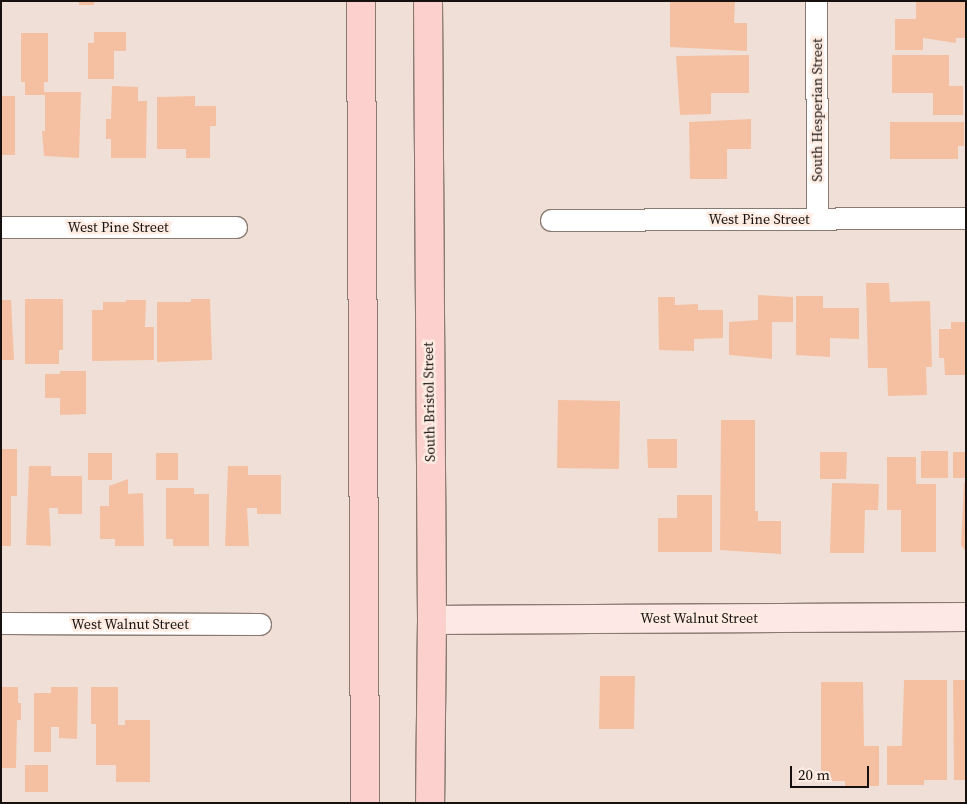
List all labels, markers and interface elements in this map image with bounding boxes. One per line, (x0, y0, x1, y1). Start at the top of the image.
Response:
street label: South Hesperian Street (809, 38, 825, 182)
street label: West Pine Street (708, 211, 810, 227)
street label: West Pine Street (67, 219, 169, 235)
street label: South Bristol Street (420, 342, 438, 462)
street label: West Walnut Street (640, 610, 758, 626)
street label: West Walnut Street (71, 616, 189, 632)
scale bar (792, 756, 871, 788)
text: 20 m (798, 764, 830, 785)

